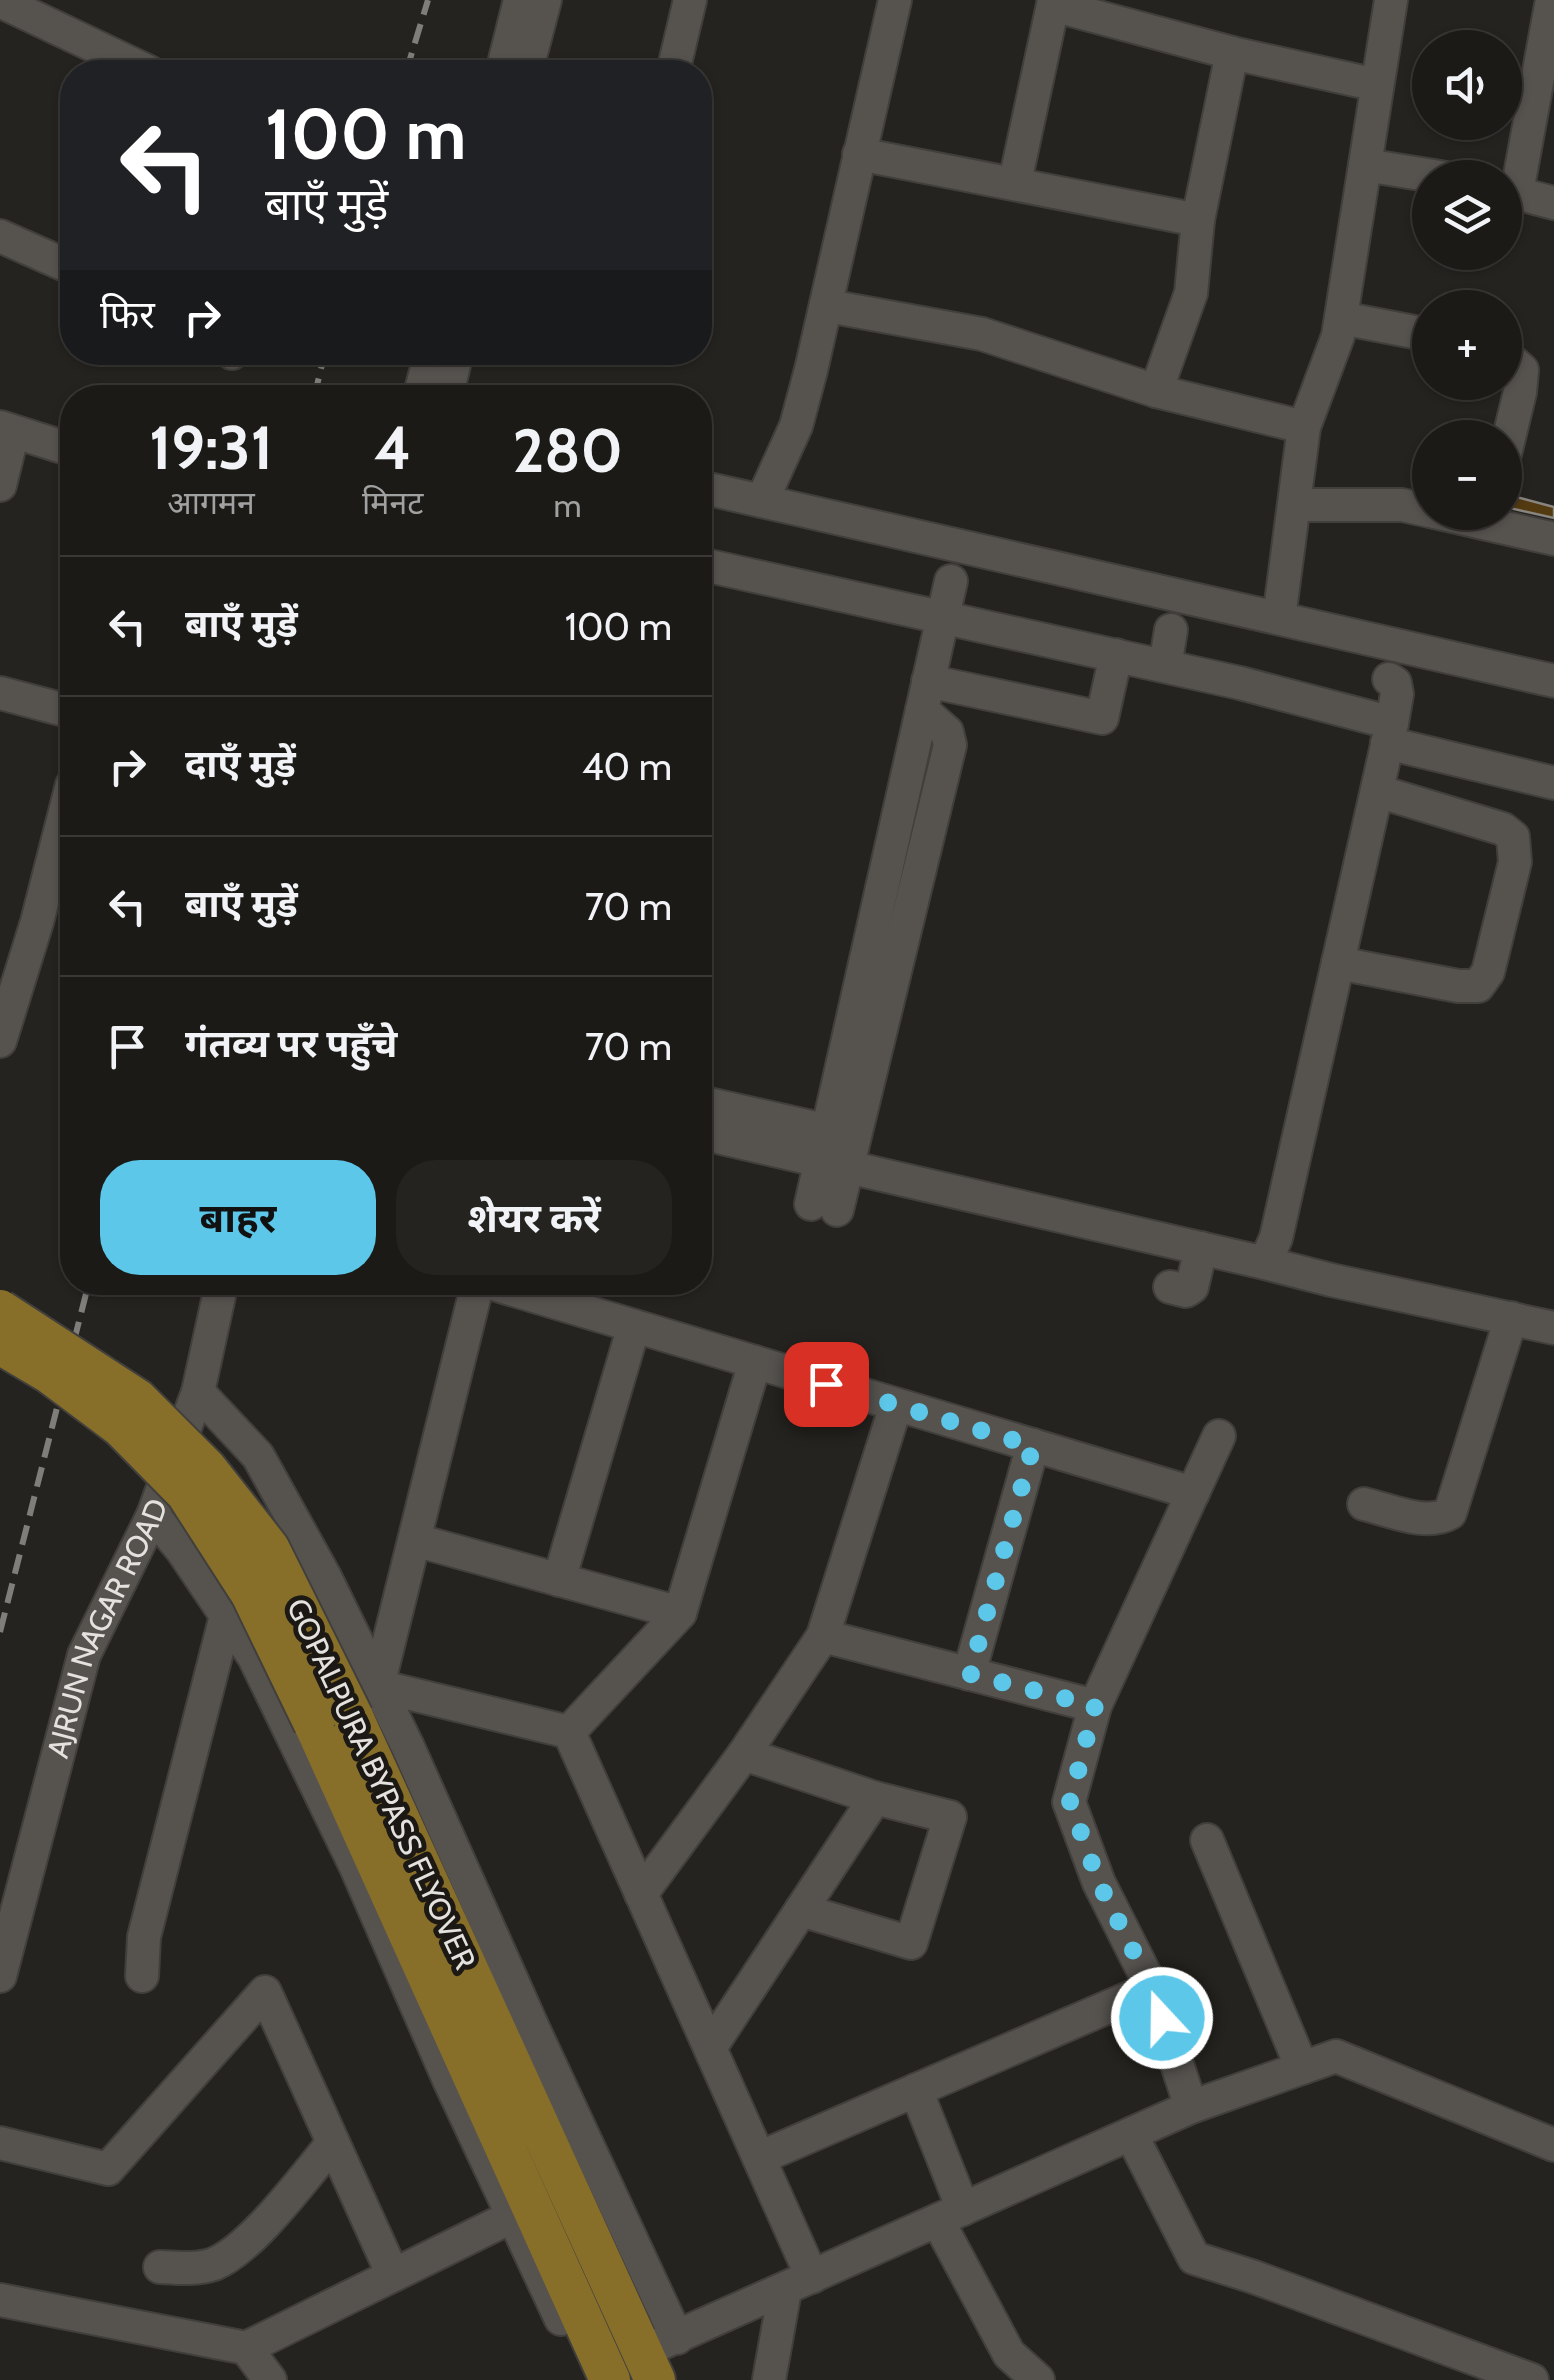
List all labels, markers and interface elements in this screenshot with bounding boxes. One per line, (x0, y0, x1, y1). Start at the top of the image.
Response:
map controls (1412, 30, 1522, 530)
button: sound (1412, 30, 1522, 140)
text: 100 m (265, 91, 466, 177)
icon: left (100, 100, 230, 230)
button: layers (1412, 160, 1522, 270)
text: बाएँ मुड़ें (265, 177, 388, 231)
icon: right (175, 290, 230, 345)
button: + (1412, 290, 1522, 400)
text: फिर (100, 291, 155, 338)
text: 19:31 (149, 411, 273, 484)
text: 4 (374, 411, 411, 484)
text: 280 (512, 414, 623, 487)
button: − (1412, 420, 1522, 530)
text: आगमन (167, 483, 255, 522)
text: मिनट (362, 483, 423, 522)
text: m (554, 486, 582, 525)
icon: left (100, 599, 155, 654)
text: बाएँ मुड़ें (185, 600, 298, 647)
text: 100 m (565, 603, 672, 650)
icon: right (100, 739, 155, 794)
text: दाएँ मुड़ें (185, 740, 296, 787)
text: 40 m (582, 743, 672, 790)
icon: left (100, 879, 155, 934)
text: बाएँ मुड़ें (185, 880, 298, 927)
text: 70 m (585, 883, 672, 930)
icon: arrive (100, 1019, 155, 1074)
text: गंतव्य पर पहुँचे (185, 1020, 397, 1067)
text: 70 m (585, 1023, 672, 1070)
button: बाहर (100, 1160, 376, 1275)
button: शेयर करें (396, 1160, 672, 1275)
pin (784, 1342, 869, 1427)
icon: arrive (799, 1357, 854, 1412)
street label: AJRUN NAGAR ROAD (39, 1493, 175, 1762)
street label: GOPALPURA BYPASS FLYOVER (279, 1592, 484, 1975)
position arrow (1110, 1966, 1214, 2070)

